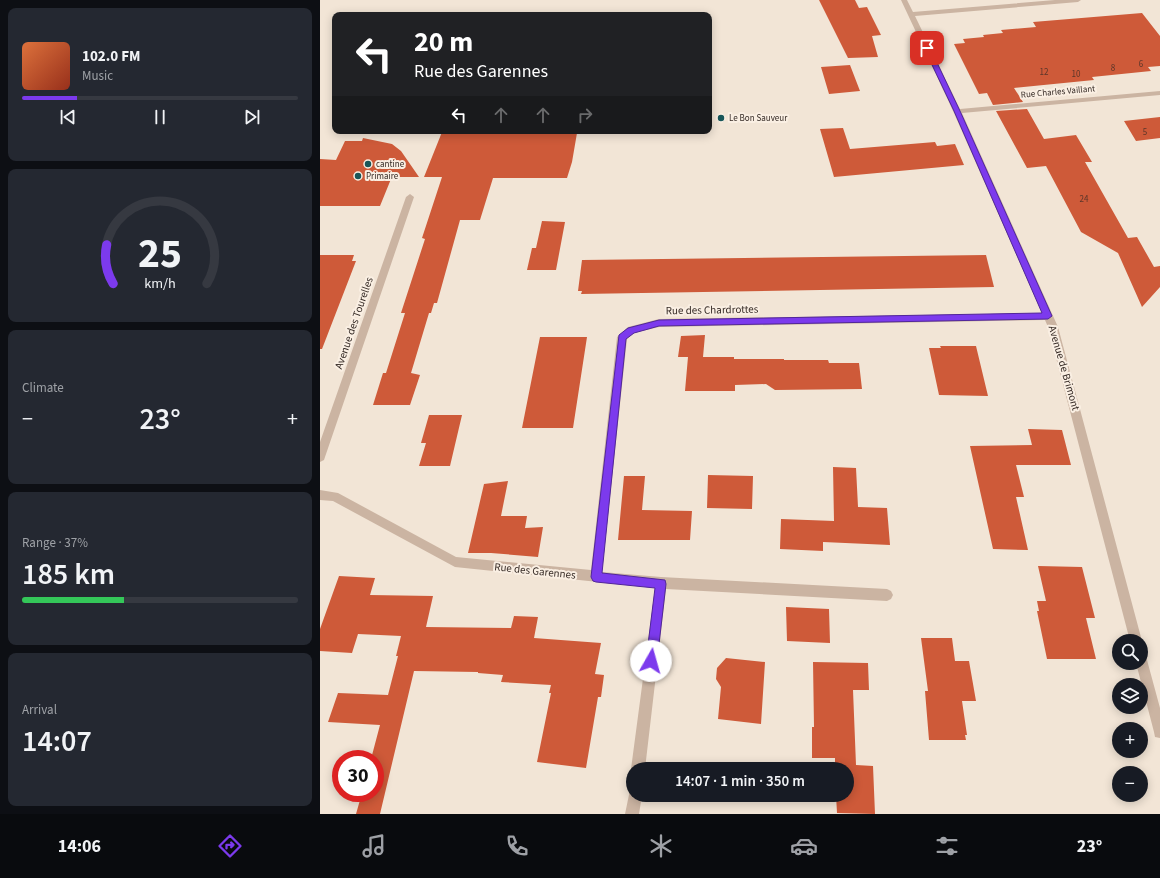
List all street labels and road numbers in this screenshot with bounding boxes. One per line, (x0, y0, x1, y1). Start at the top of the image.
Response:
street label: Rue Charles Vaillant (1020, 82, 1096, 102)
street label: Avenue des Tourelles (331, 275, 377, 371)
street label: Rue des Chardrottes (666, 302, 759, 318)
street label: Avenue de Brimont (1045, 324, 1083, 412)
street label: Rue des Garennes (494, 559, 577, 583)

